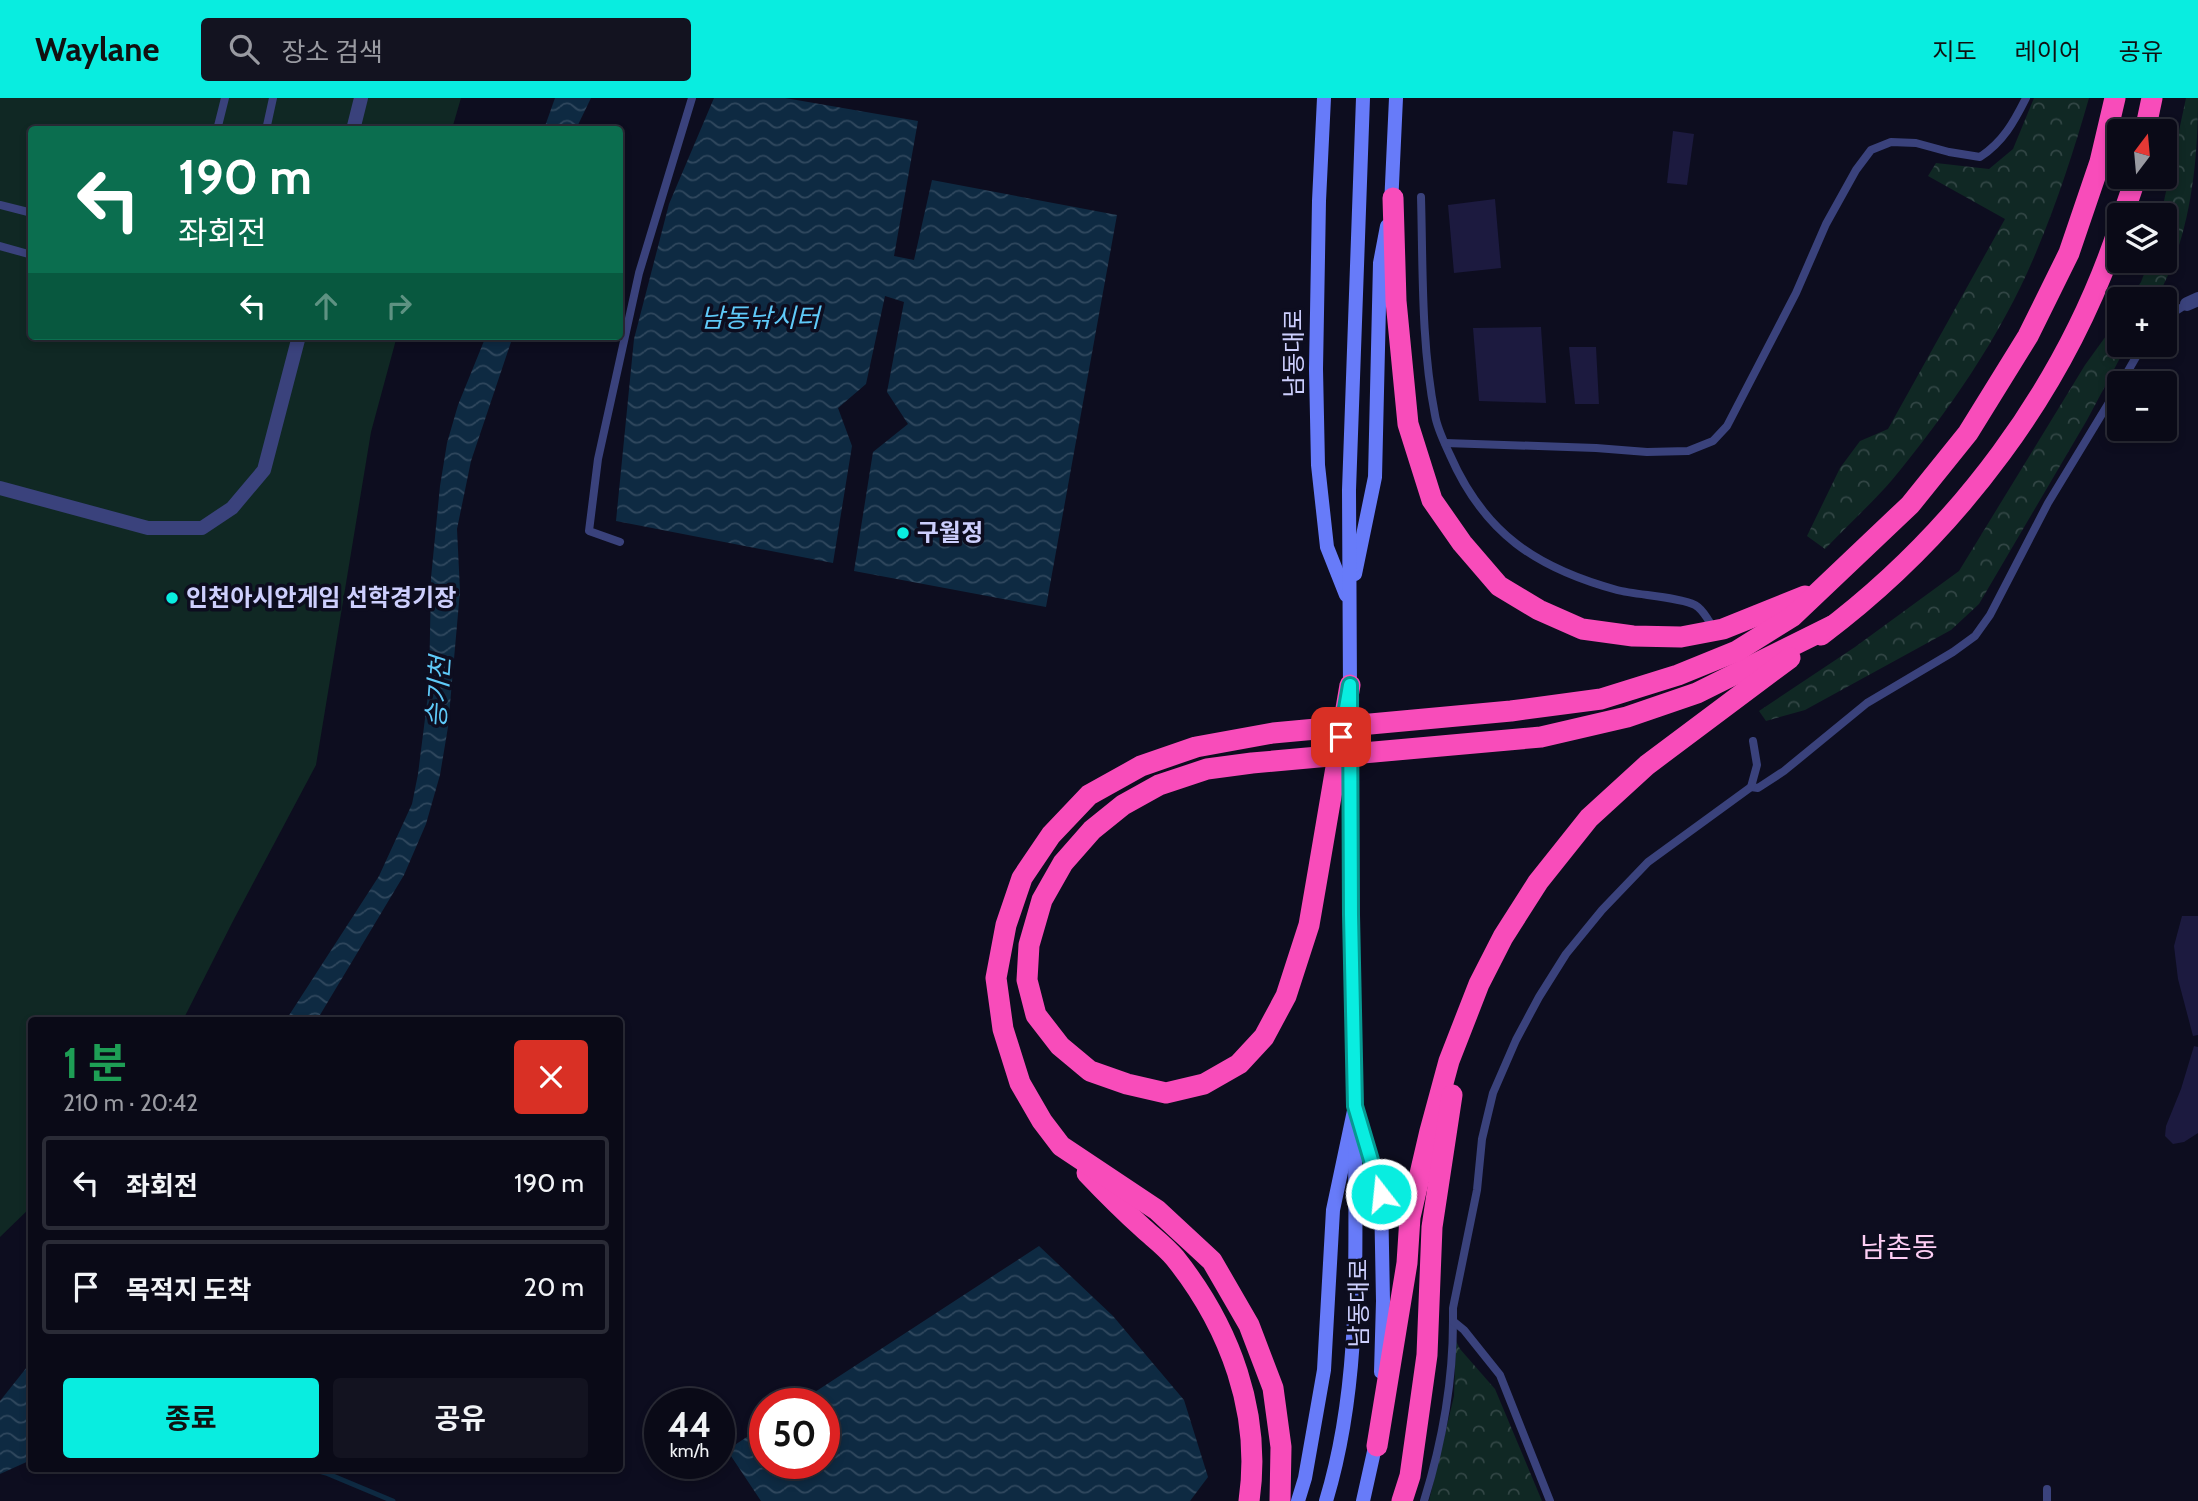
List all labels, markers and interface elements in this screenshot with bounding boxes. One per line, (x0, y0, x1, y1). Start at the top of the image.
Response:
search box (201, 18, 691, 81)
text: Waylane (35, 29, 159, 69)
icon: search (225, 30, 263, 68)
text: 장소 검색 (281, 36, 383, 68)
text: 지도 (1932, 37, 1977, 66)
text: 레이어 (2015, 37, 2081, 66)
text: 공유 (2119, 37, 2163, 66)
north arrow (2107, 119, 2177, 189)
map controls (2107, 119, 2177, 441)
text: 190 m (178, 147, 312, 206)
icon: left (63, 154, 154, 245)
button: layers (2107, 203, 2177, 273)
text: 좌회전 (178, 213, 266, 252)
icon: left (234, 287, 272, 325)
icon: ahead (307, 287, 345, 325)
icon: right (380, 287, 418, 325)
button: + (2107, 287, 2177, 357)
water label: 남동낚시터 (700, 302, 823, 334)
street label: 남동대로 (1279, 309, 1308, 397)
button: − (2107, 371, 2177, 441)
place label: 구월정 (917, 518, 983, 547)
marker: 구월정 (895, 525, 911, 541)
place label: 인천아시안게임 선학경기장 (186, 583, 456, 612)
marker: 인천아시안게임 선학경기장 (164, 590, 180, 606)
water label: 승기천 (420, 652, 457, 729)
pin (1311, 707, 1371, 767)
icon: arrive (1322, 718, 1360, 756)
text: 1 분 (63, 1037, 127, 1089)
button: close (514, 1040, 588, 1114)
text: 210 m · 20:42 (63, 1089, 198, 1117)
position arrow (1344, 1157, 1418, 1231)
icon: left (67, 1164, 105, 1202)
text: 190 m (514, 1167, 584, 1199)
text: 좌회전 (126, 1170, 198, 1202)
district label: 남촌동 (1860, 1230, 1938, 1264)
street label: 남동대로 (1344, 1259, 1373, 1347)
icon: arrive (67, 1268, 105, 1306)
text: 20 m (524, 1271, 584, 1303)
text: 목적지 도착 (126, 1274, 251, 1306)
button: 종료 (63, 1378, 319, 1458)
button: 공유 (333, 1378, 588, 1458)
speed limit sign: 50 (749, 1388, 840, 1479)
text: 44 (668, 1403, 711, 1446)
text: km/h (670, 1440, 709, 1462)

